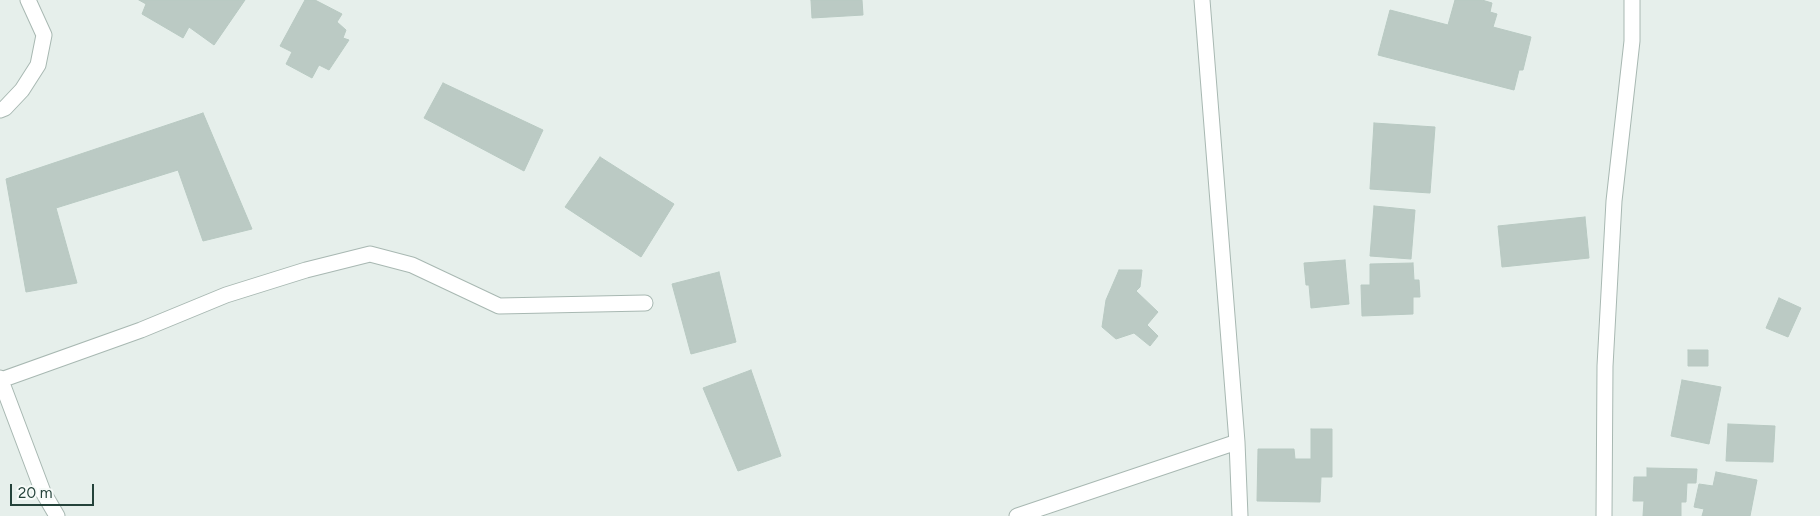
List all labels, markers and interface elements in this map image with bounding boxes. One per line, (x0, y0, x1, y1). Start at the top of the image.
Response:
scale bar (12, 474, 96, 506)
text: 20 m (18, 484, 52, 502)

